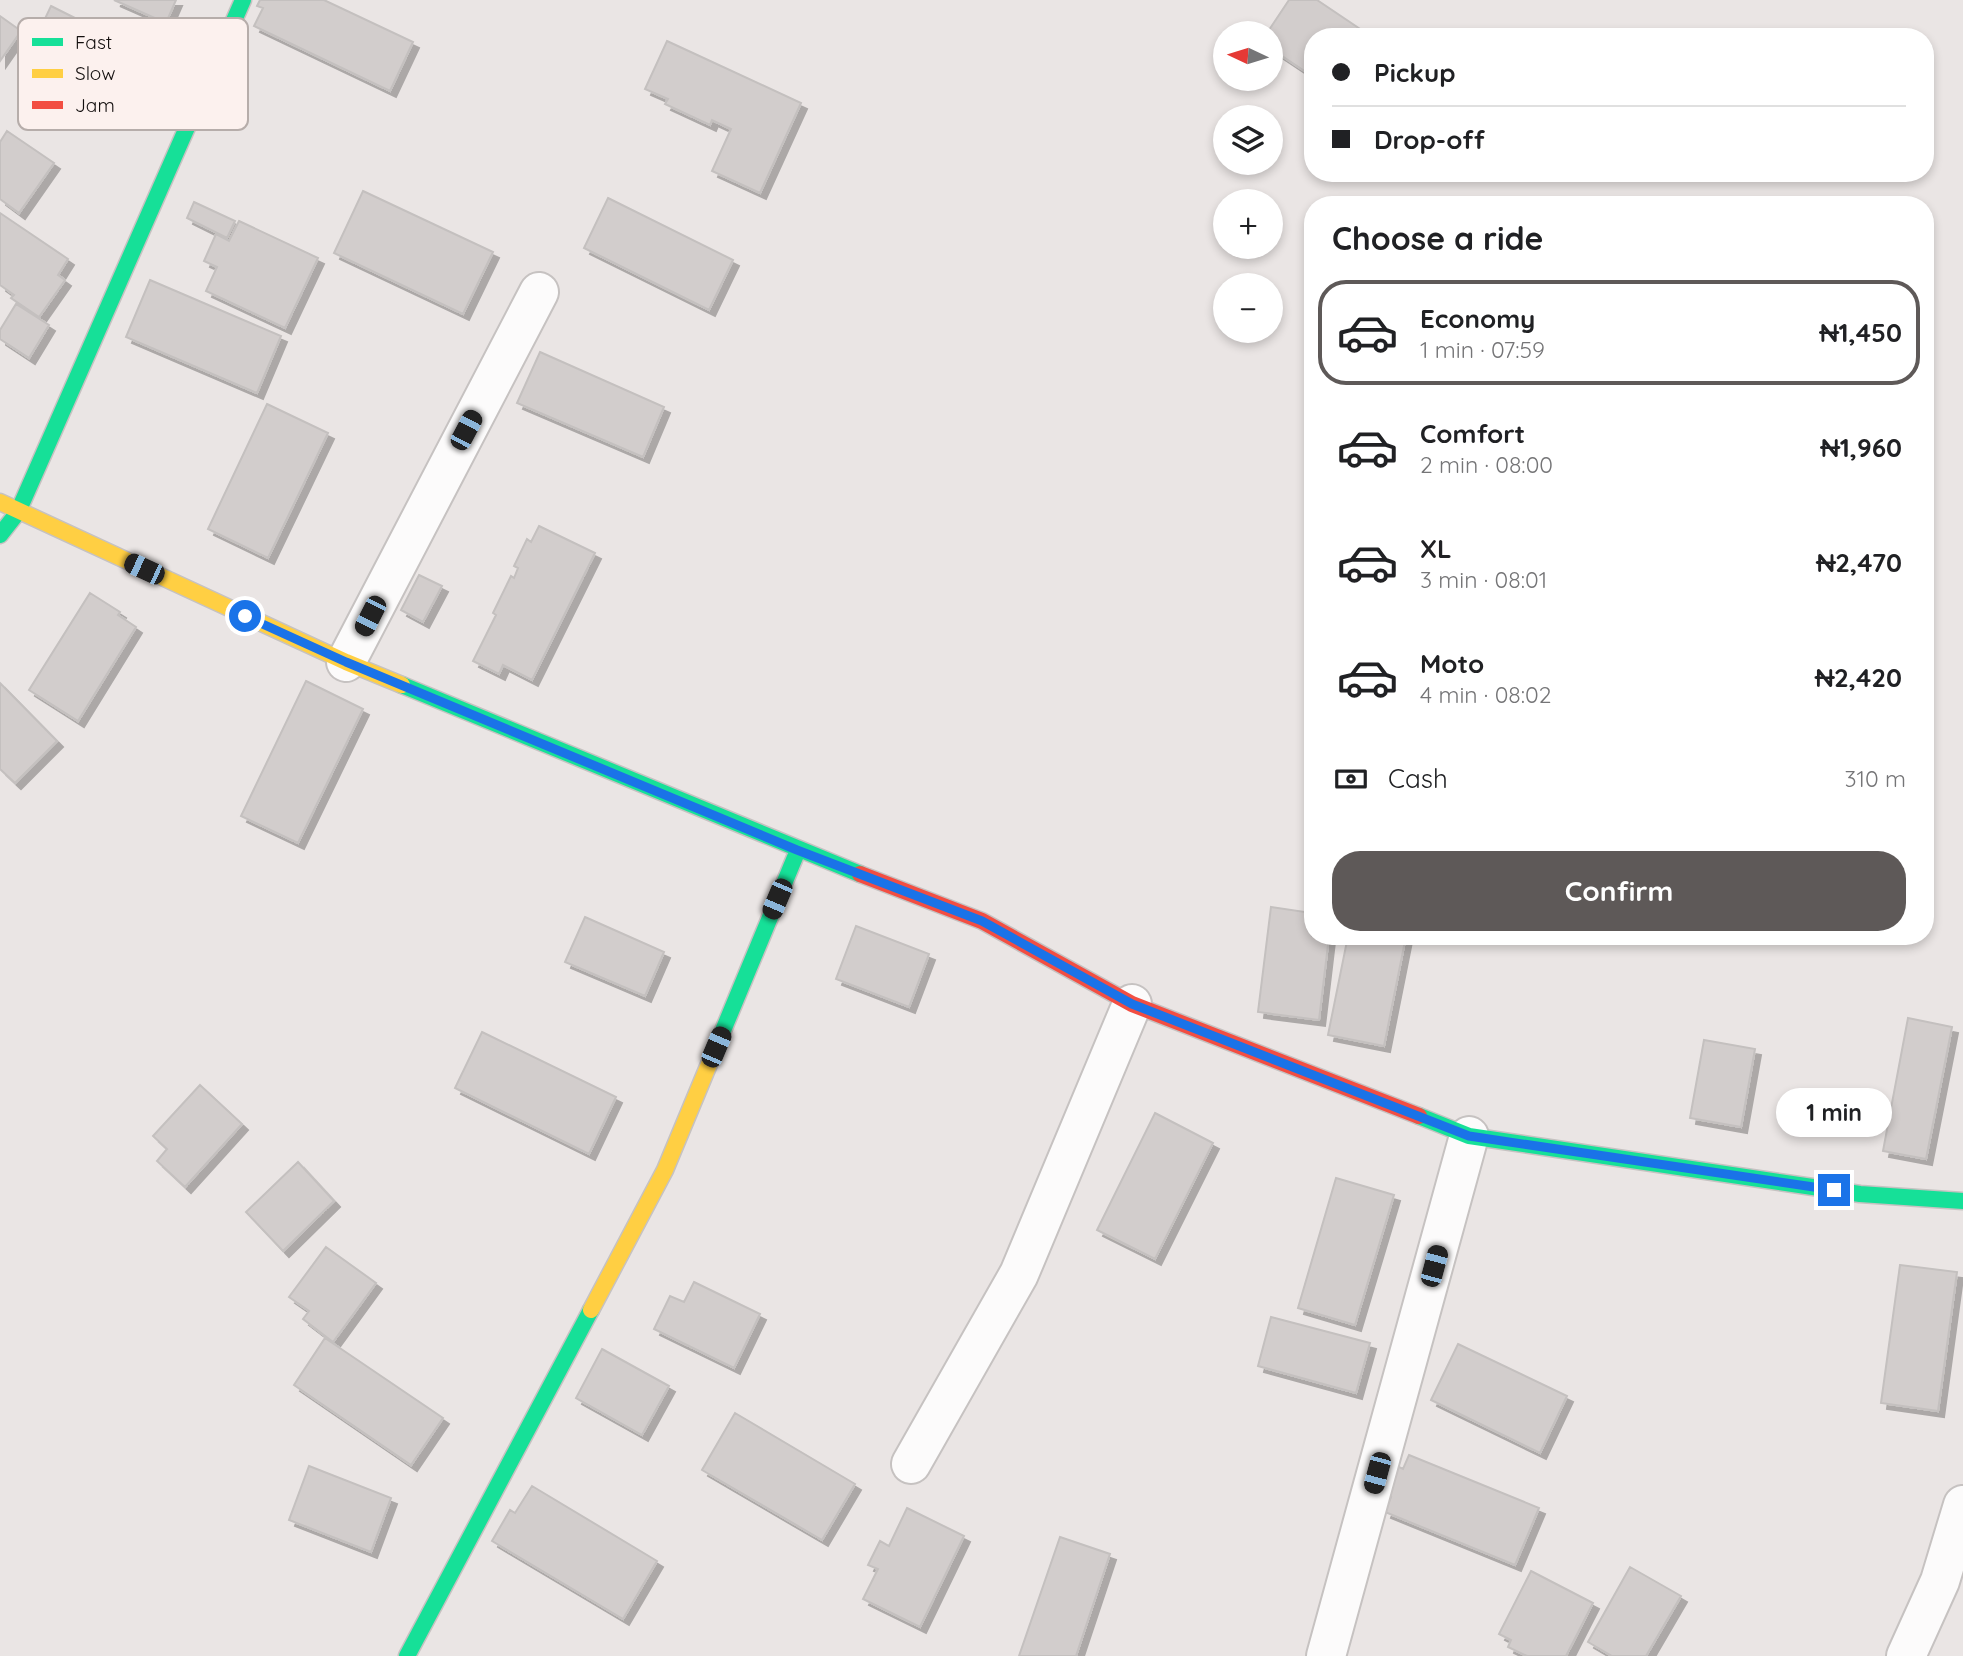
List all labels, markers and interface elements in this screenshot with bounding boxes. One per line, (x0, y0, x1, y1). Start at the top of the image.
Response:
legend (18, 18, 248, 130)
north arrow (1213, 21, 1283, 91)
map controls (1213, 21, 1283, 343)
text: Fast (75, 30, 112, 54)
text: Pickup (1374, 56, 1456, 89)
text: Slow (75, 61, 116, 85)
text: Jam (75, 93, 115, 117)
button: layers (1213, 105, 1283, 175)
text: Drop-off (1374, 123, 1485, 156)
button: + (1213, 189, 1283, 259)
text: Choose a ride (1332, 218, 1544, 258)
button: − (1213, 273, 1283, 343)
icon: car (1336, 301, 1399, 364)
text: Economy (1420, 302, 1535, 335)
text: ₦1,450 (1819, 316, 1902, 349)
text: 1 min · 07:59 (1420, 335, 1545, 364)
car (447, 407, 486, 453)
icon: car (1336, 416, 1399, 479)
text: Comfort (1420, 417, 1525, 450)
text: ₦1,960 (1821, 431, 1902, 464)
text: 2 min · 08:00 (1420, 450, 1553, 479)
icon: car (1336, 531, 1399, 594)
text: XL (1420, 532, 1452, 565)
text: ₦2,470 (1816, 546, 1902, 579)
car (121, 551, 168, 587)
text: 3 min · 08:01 (1420, 565, 1547, 594)
car (352, 593, 389, 639)
route start (229, 600, 261, 632)
icon: car (1336, 646, 1399, 709)
text: Moto (1420, 647, 1484, 680)
text: ₦2,420 (1815, 661, 1902, 694)
text: 4 min · 08:02 (1420, 680, 1551, 709)
icon: cash (1332, 760, 1370, 798)
text: Cash (1388, 762, 1448, 795)
text: 310 m (1844, 764, 1906, 793)
button: Confirm (1332, 851, 1906, 931)
car (760, 876, 795, 922)
car (699, 1024, 734, 1070)
callout: 1 min (1776, 1088, 1892, 1138)
text: 1 min (1806, 1098, 1862, 1127)
route end (1818, 1174, 1850, 1206)
car (1419, 1243, 1450, 1289)
car (1362, 1450, 1393, 1496)

